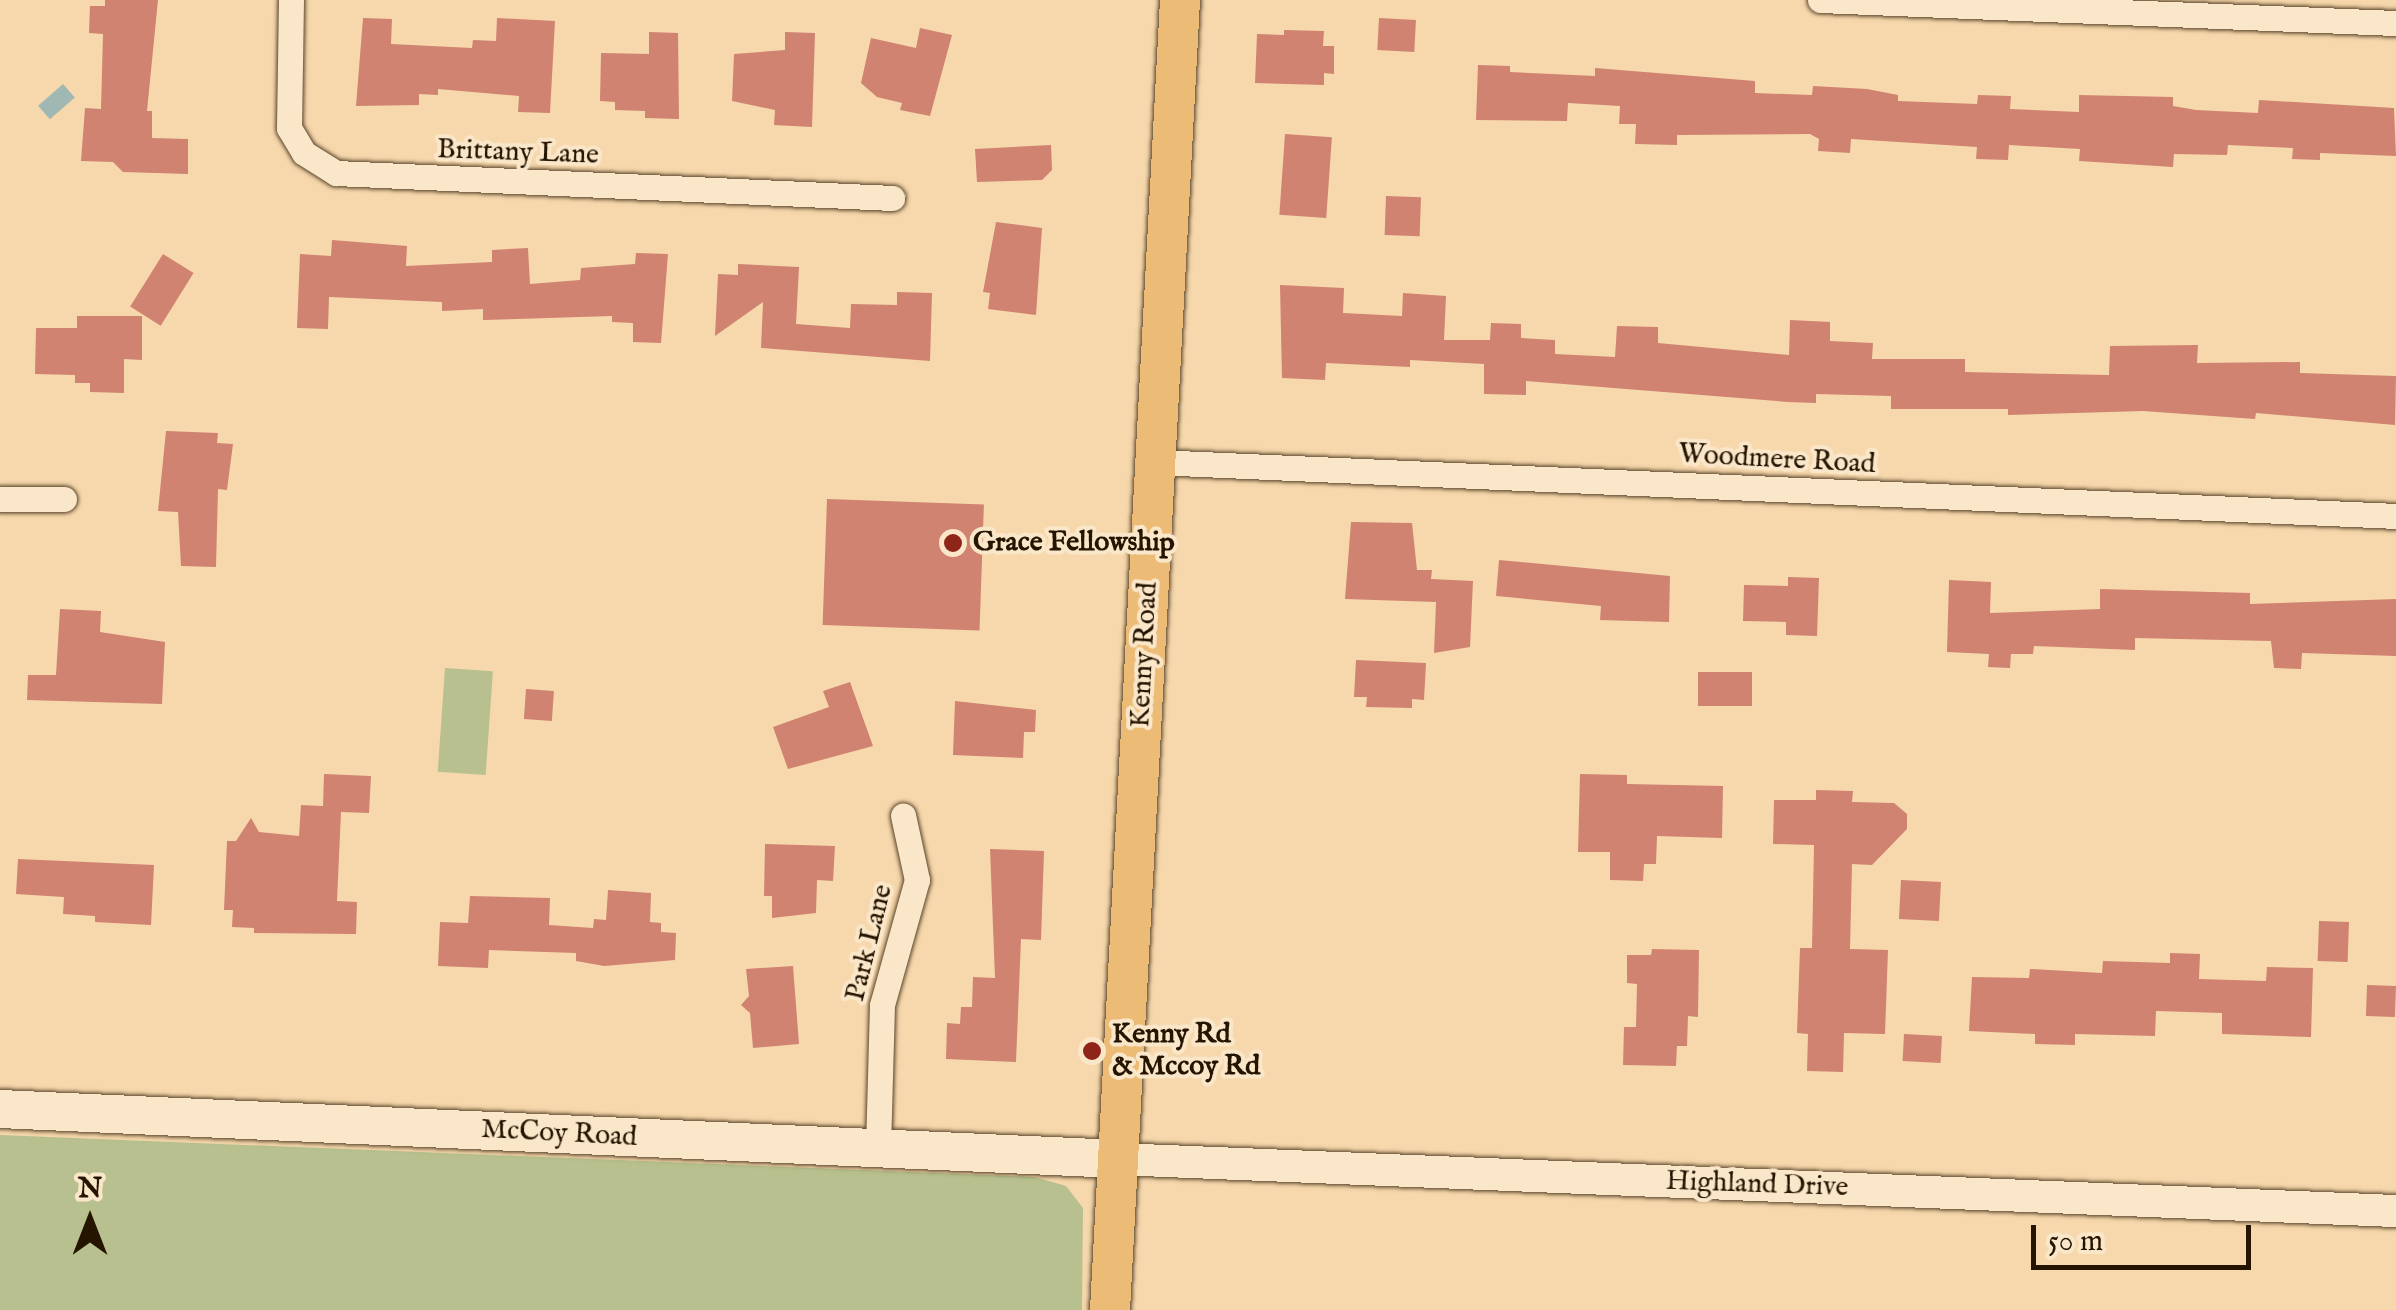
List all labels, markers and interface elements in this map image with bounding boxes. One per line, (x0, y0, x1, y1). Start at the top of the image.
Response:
street label: Brittany Lane (437, 133, 599, 173)
street label: Woodmere Road (1678, 438, 1876, 482)
place label: Grace Fellowship (973, 526, 1175, 560)
marker: Grace Fellowship (942, 532, 964, 554)
street label: Kenny Road (1124, 581, 1166, 729)
street label: Park Lane (839, 881, 901, 1005)
place label: Kenny Rd & Mccoy Rd (1112, 1018, 1260, 1084)
marker: Kenny Rd & Mccoy Rd (1081, 1040, 1103, 1062)
street label: McCoy Road (480, 1113, 638, 1155)
street label: Highland Drive (1665, 1165, 1849, 1205)
north arrow (40, 1170, 140, 1270)
text: N (78, 1172, 102, 1207)
scale bar (2036, 1205, 2256, 1267)
text: 50 m (2048, 1223, 2103, 1261)

